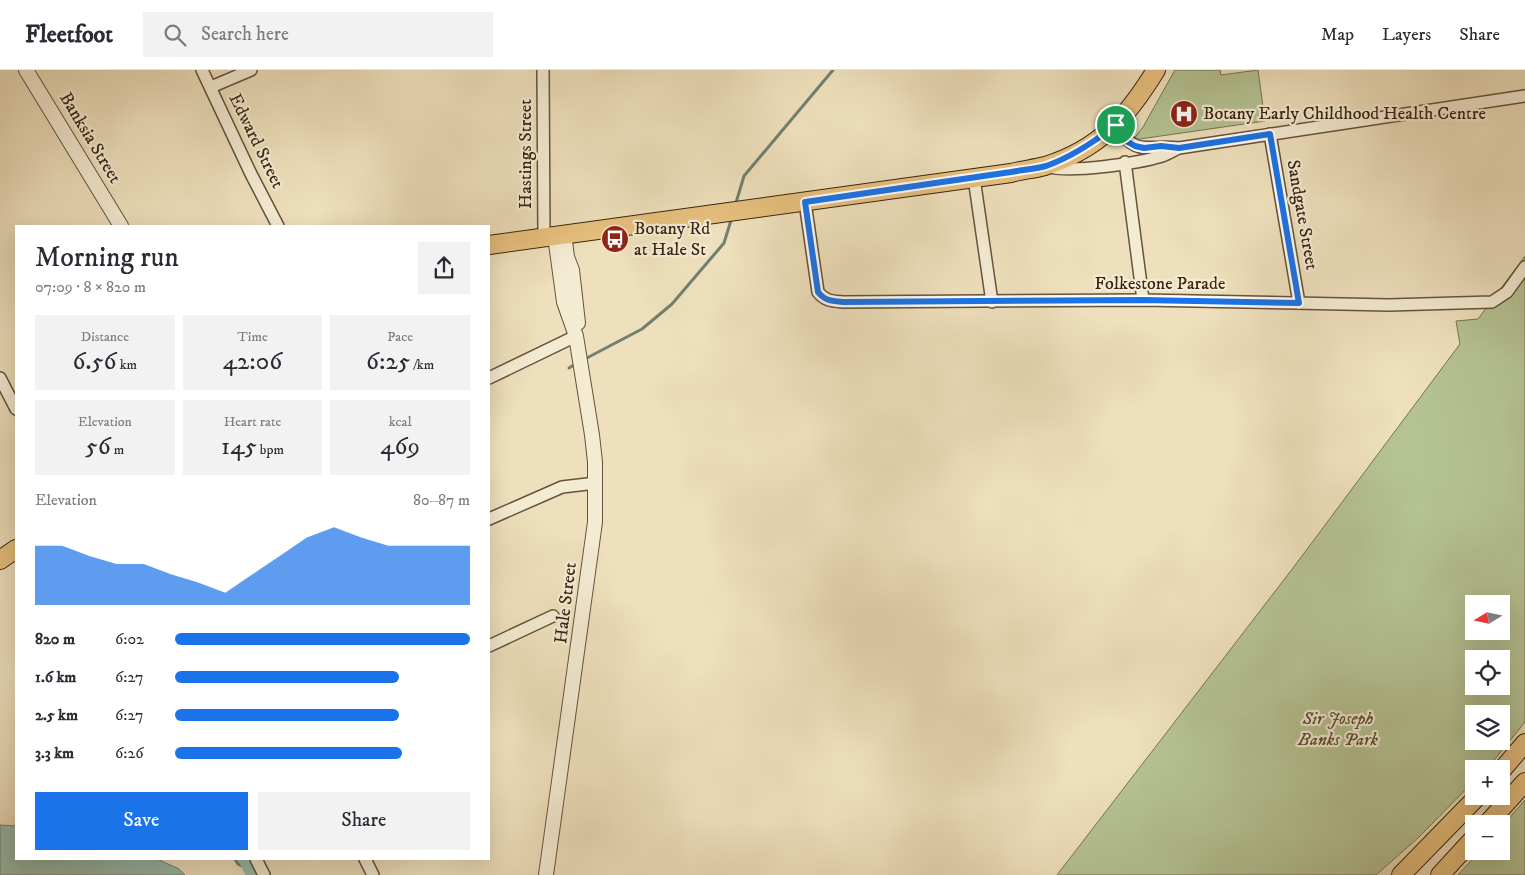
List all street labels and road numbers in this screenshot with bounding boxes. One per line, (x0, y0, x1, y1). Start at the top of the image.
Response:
street label: Banksia Street (54, 89, 126, 188)
street label: Edward Street (224, 90, 289, 192)
street label: Hastings Street (515, 99, 537, 209)
street label: Sandgate Street (1281, 158, 1323, 272)
street label: Folkestone Parade (1095, 273, 1225, 295)
street label: Hale Street (550, 561, 582, 645)

